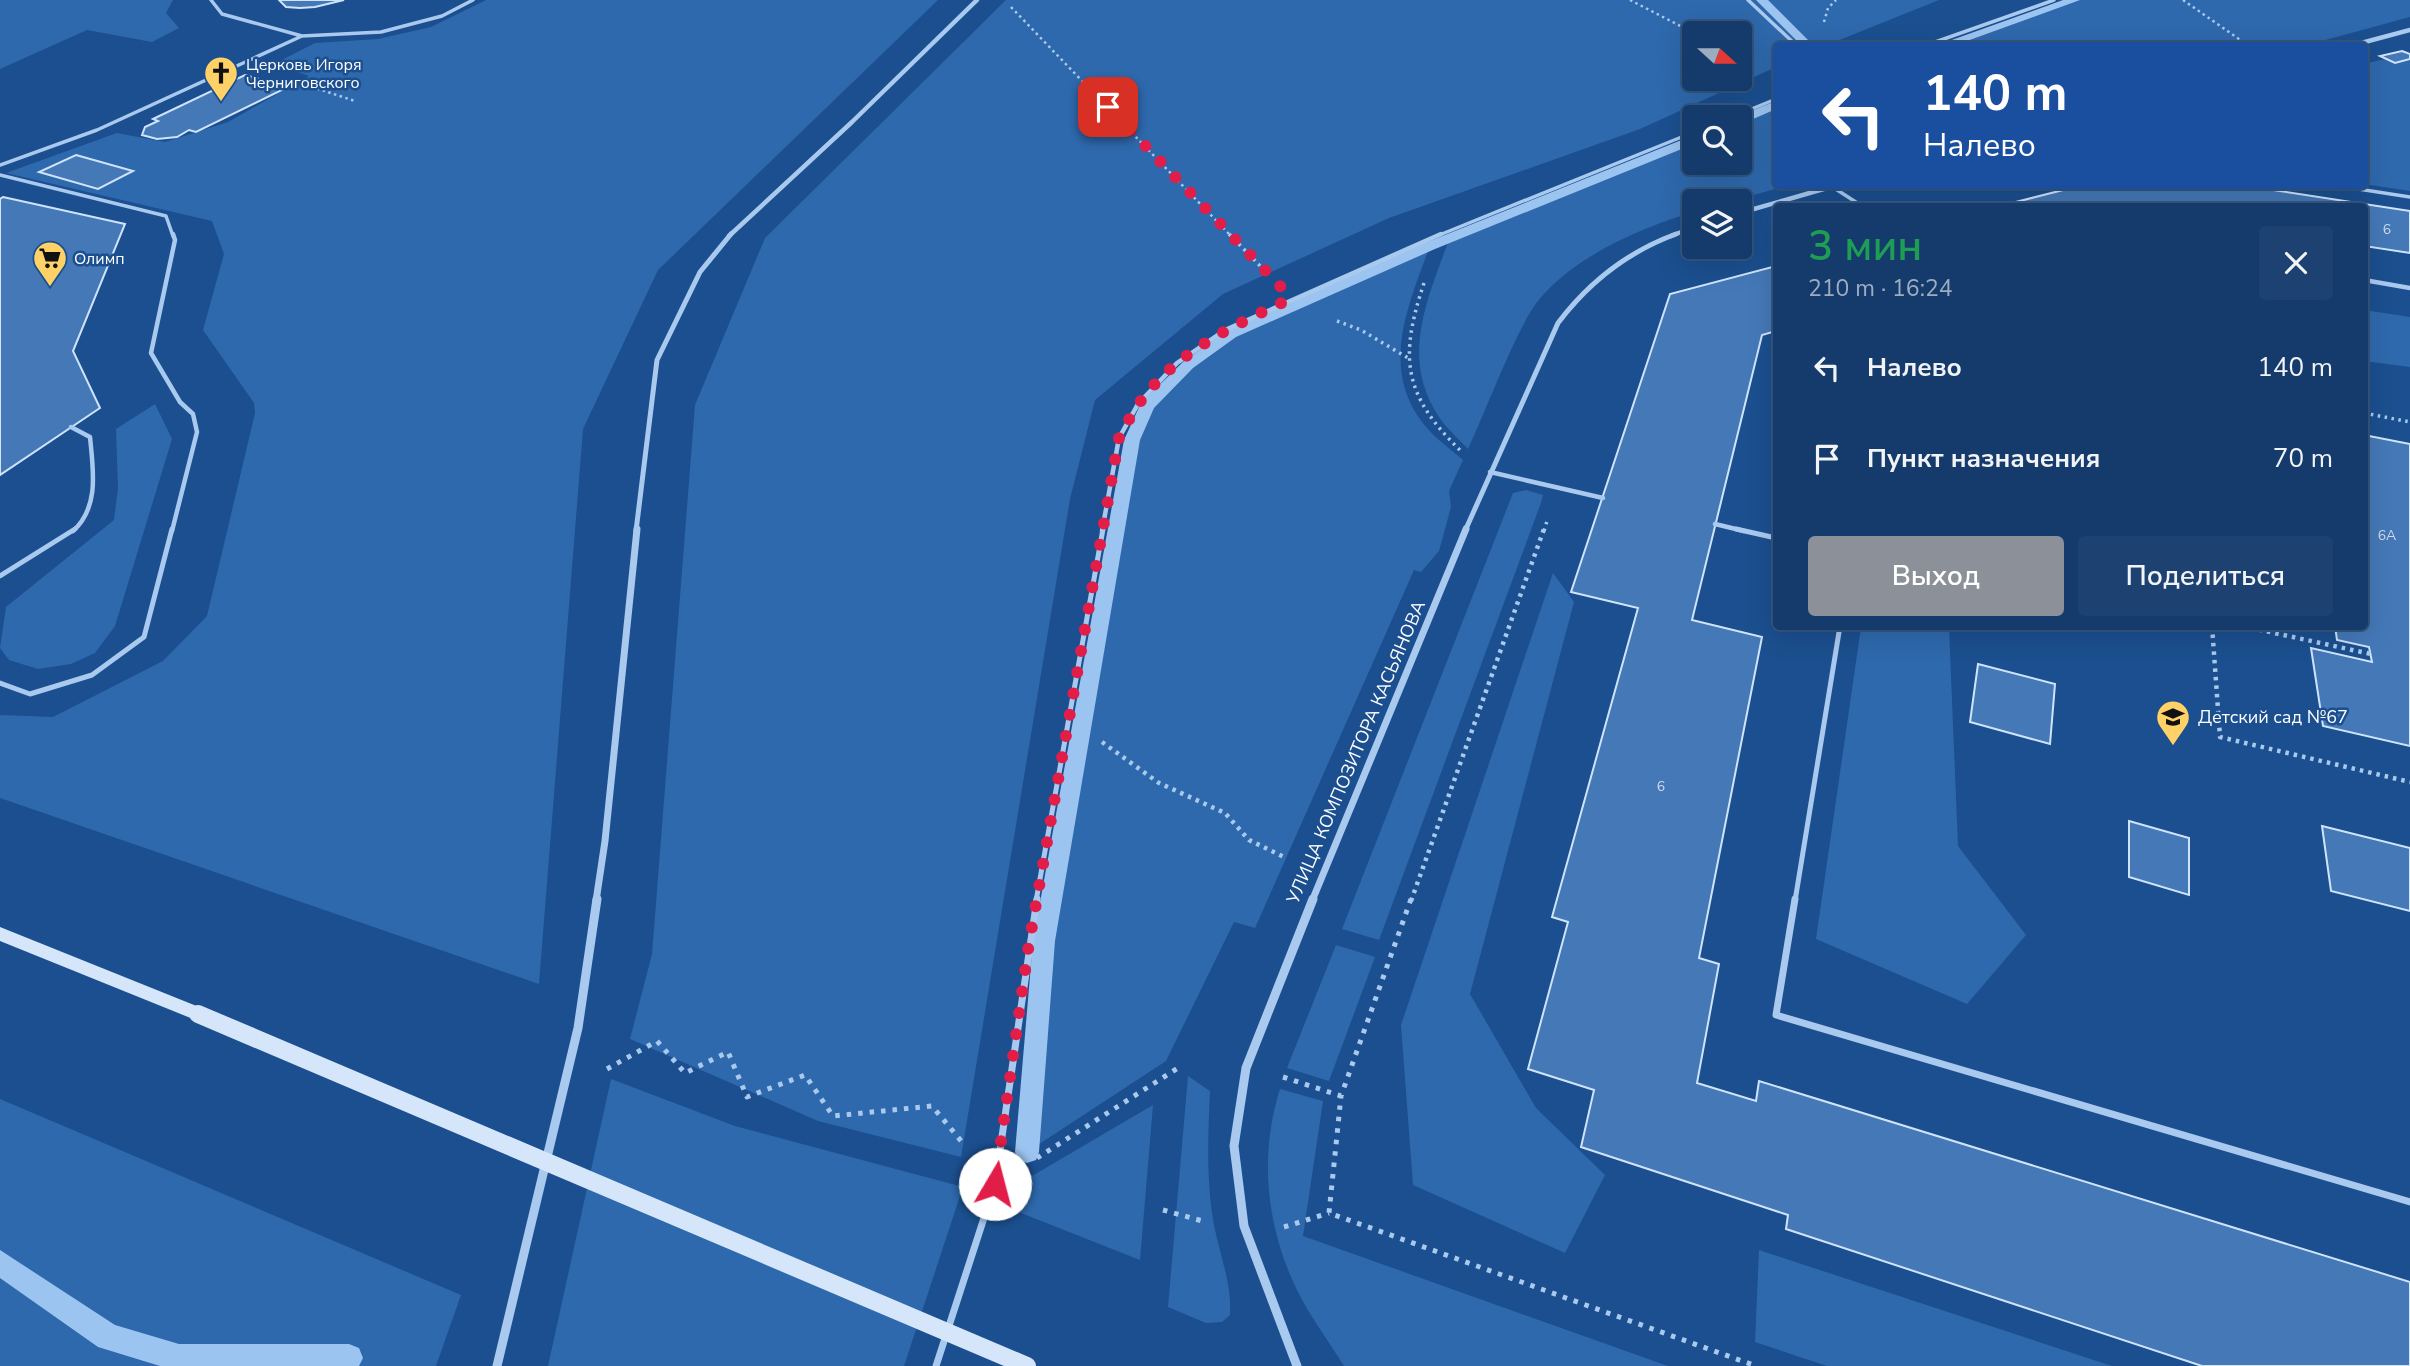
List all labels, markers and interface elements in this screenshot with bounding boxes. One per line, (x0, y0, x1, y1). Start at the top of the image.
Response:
north arrow (1682, 21, 1752, 91)
map controls (1682, 21, 1752, 259)
church icon: Церковь Игоря Черниговского (202, 54, 240, 103)
place label: Церковь Игоря Черниговского (246, 54, 362, 94)
text: 140 m (1923, 60, 2067, 127)
icon: left (1808, 70, 1899, 161)
pin (1078, 77, 1138, 137)
icon: arrive (1089, 88, 1127, 126)
button: search (1682, 105, 1752, 175)
text: Налево (1923, 124, 2036, 167)
button: layers (1682, 189, 1752, 259)
text: 3 мин (1808, 218, 1922, 275)
house number: 6 (2383, 220, 2391, 239)
button: close (2259, 226, 2333, 300)
supermarket icon: Олимп (31, 239, 69, 288)
place label: Олимп (74, 248, 125, 270)
text: 210 m · 16:24 (1808, 273, 1953, 304)
icon: left (1808, 349, 1846, 387)
text: Налево (1867, 350, 1962, 385)
text: 140 m (2257, 350, 2333, 385)
icon: arrive (1808, 440, 1846, 478)
text: Пункт назначения (1867, 441, 2100, 476)
text: 70 m (2273, 441, 2333, 476)
house number: 6А (2378, 526, 2396, 545)
button: Выход (1808, 536, 2064, 616)
button: Поделиться (2078, 536, 2333, 616)
street label: УЛИЦА КОМПОЗИТОРА КАСЬЯНОВА (1281, 597, 1431, 908)
school or university icon: Детский сад №67 (2154, 698, 2192, 747)
place label: Детский сад №67 (2198, 705, 2348, 729)
house number: 6 (1657, 777, 1665, 796)
position arrow (958, 1147, 1032, 1221)

